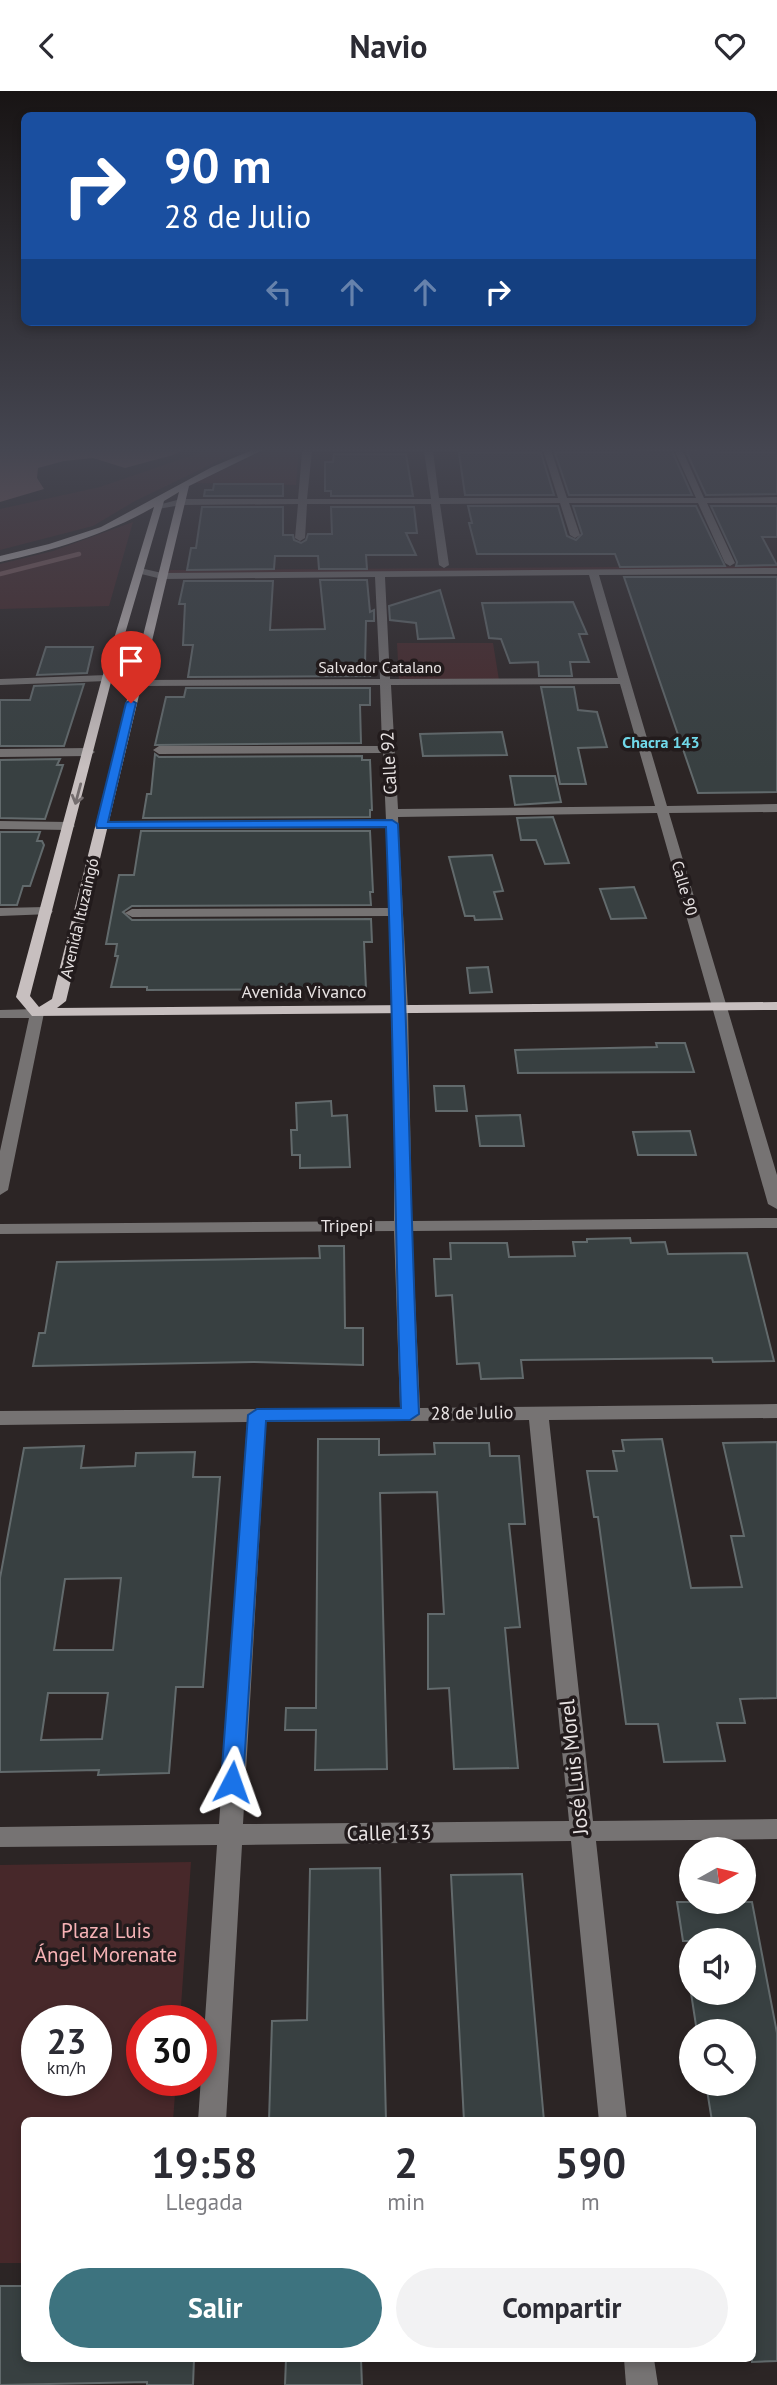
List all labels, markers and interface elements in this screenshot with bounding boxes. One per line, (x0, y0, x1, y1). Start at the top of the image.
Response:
text: Navio (350, 25, 427, 67)
icon: back (28, 27, 66, 65)
icon: heart (711, 27, 749, 65)
text: 90 m (164, 133, 271, 197)
icon: right (49, 140, 140, 231)
text: 28 de Julio (164, 195, 311, 237)
icon: left (260, 273, 298, 311)
icon: ahead (333, 273, 371, 311)
icon: ahead (406, 273, 444, 311)
icon: right (479, 273, 517, 311)
pin (101, 631, 161, 703)
icon: arrive (112, 642, 150, 680)
street label: Salvador Catalano (318, 657, 442, 677)
street label: Calle 92 (375, 731, 402, 795)
district label: Chacra 143 (622, 732, 700, 752)
one-way arrow (71, 782, 84, 804)
street label: Avenida Ituzaingó (55, 856, 103, 980)
street label: Calle 90 (668, 858, 702, 918)
street label: Avenida Vivanco (242, 980, 366, 1003)
street label: Tripepi (321, 1214, 373, 1237)
street label: 28 de Julio (430, 1400, 514, 1425)
street label: José Luis Morel (553, 1698, 594, 1837)
position arrow (195, 1745, 269, 1819)
street label: Calle 133 (346, 1818, 432, 1847)
north arrow (679, 1837, 756, 1915)
map controls (679, 1837, 756, 2096)
park label: Plaza Luis Ángel Morenate (35, 1917, 177, 1968)
button: sound (679, 1928, 756, 2005)
speed limit sign: 30 (126, 2005, 217, 2096)
text: 23 (47, 2018, 86, 2064)
button: search (679, 2019, 756, 2096)
text: km/h (47, 2056, 86, 2079)
text: 19:58 (151, 2135, 257, 2190)
text: 2 (394, 2135, 418, 2190)
text: 590 (555, 2135, 626, 2190)
text: Llegada (165, 2187, 243, 2216)
text: min (387, 2187, 425, 2216)
text: m (581, 2187, 600, 2216)
button: Salir (49, 2268, 382, 2348)
button: Compartir (396, 2268, 728, 2348)

